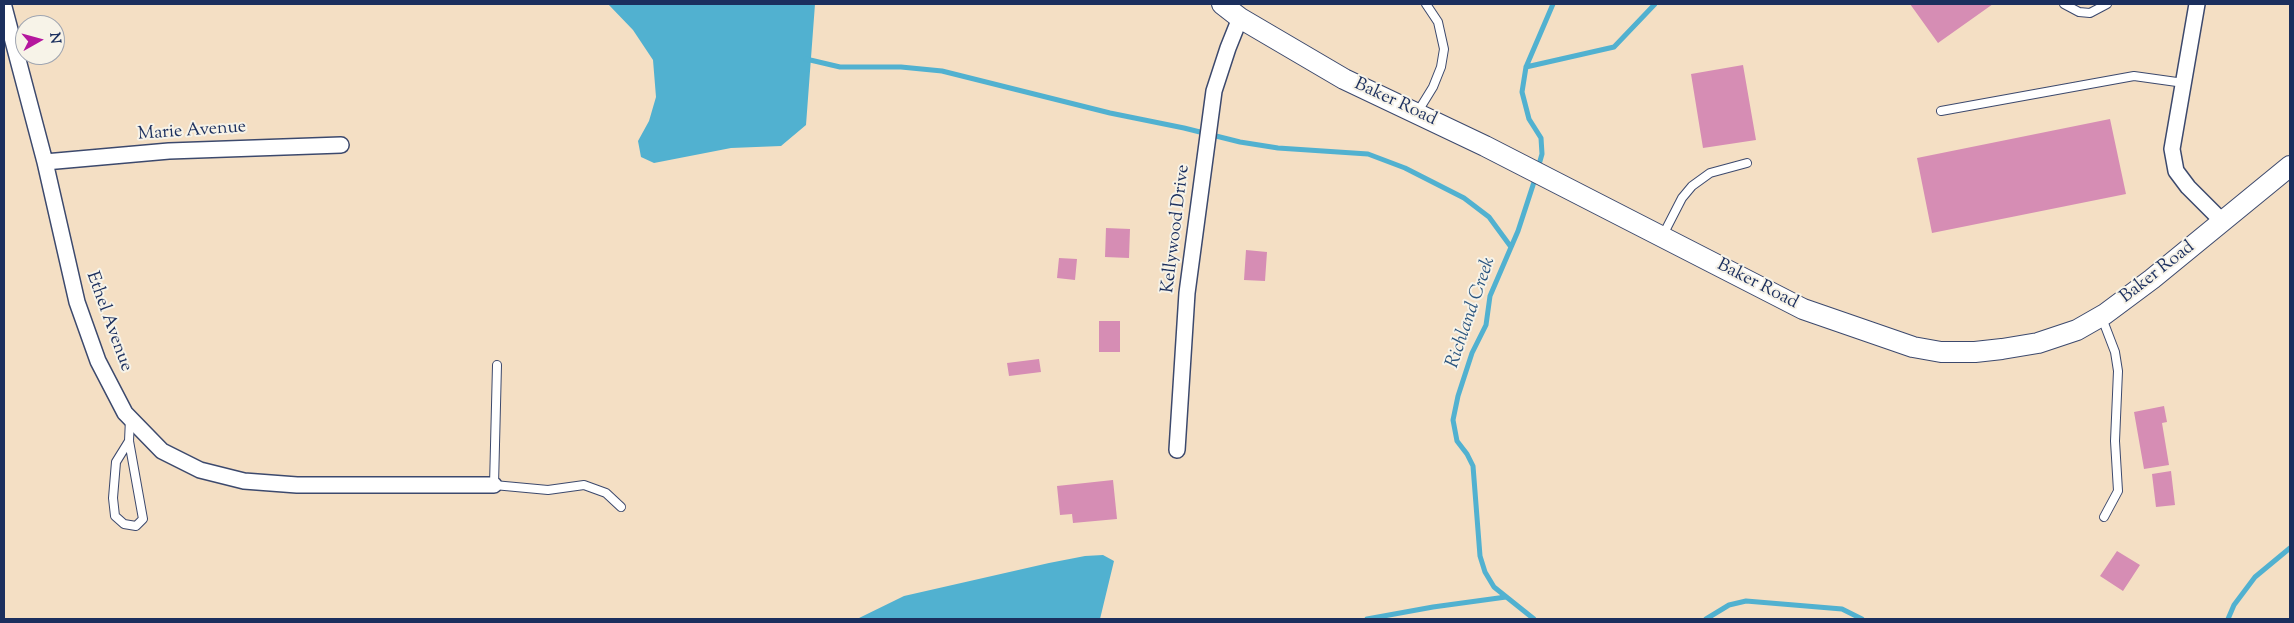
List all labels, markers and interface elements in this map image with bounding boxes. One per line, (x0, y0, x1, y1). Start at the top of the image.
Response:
north arrow (15, 15, 65, 65)
text: N (43, 32, 65, 45)
street label: Baker Road (1350, 75, 1440, 131)
street label: Marie Avenue (137, 117, 247, 147)
street label: Kellywood Drive (1158, 164, 1196, 294)
street label: Baker Road (2116, 237, 2200, 309)
water label: Richland Creek (1442, 255, 1502, 371)
street label: Baker Road (1713, 255, 1801, 315)
street label: Ethel Avenue (80, 269, 136, 375)

